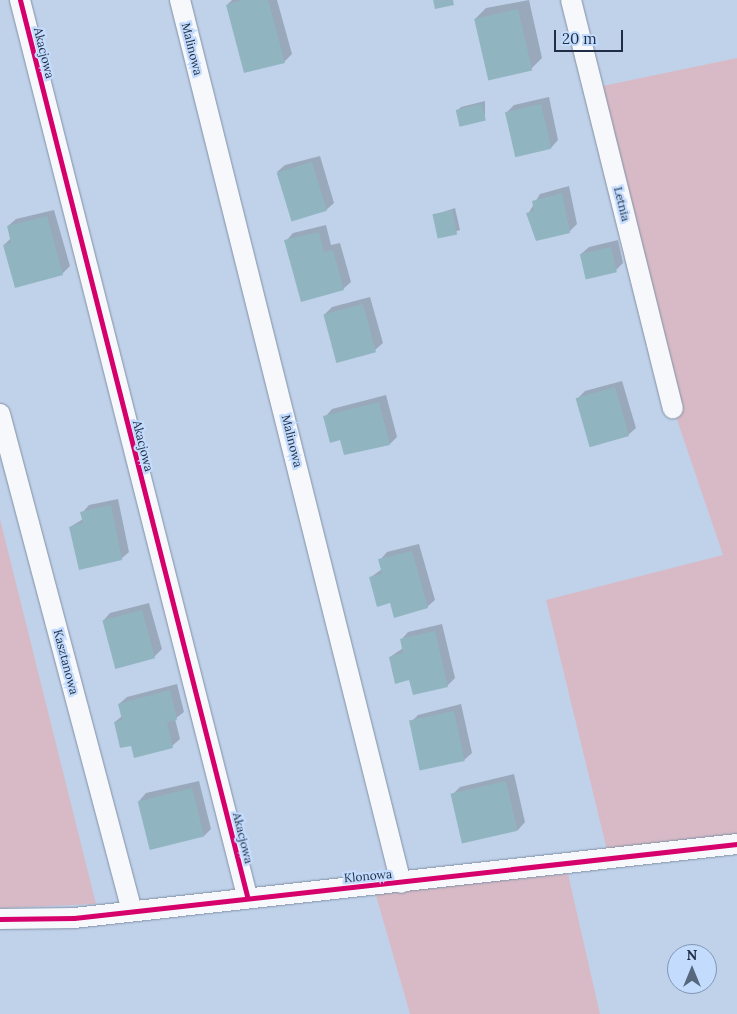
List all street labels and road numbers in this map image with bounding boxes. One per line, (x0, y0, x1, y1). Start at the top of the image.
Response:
street label: Malinowa (179, 21, 205, 77)
street label: Akacjowa (31, 26, 57, 80)
street label: Letnia (611, 185, 633, 223)
street label: Malinowa (279, 413, 305, 469)
street label: Akacjowa (130, 419, 156, 473)
street label: Kasztanowa (50, 628, 82, 696)
street label: Akacjowa (230, 811, 256, 865)
street label: Klonowa (343, 867, 393, 885)

